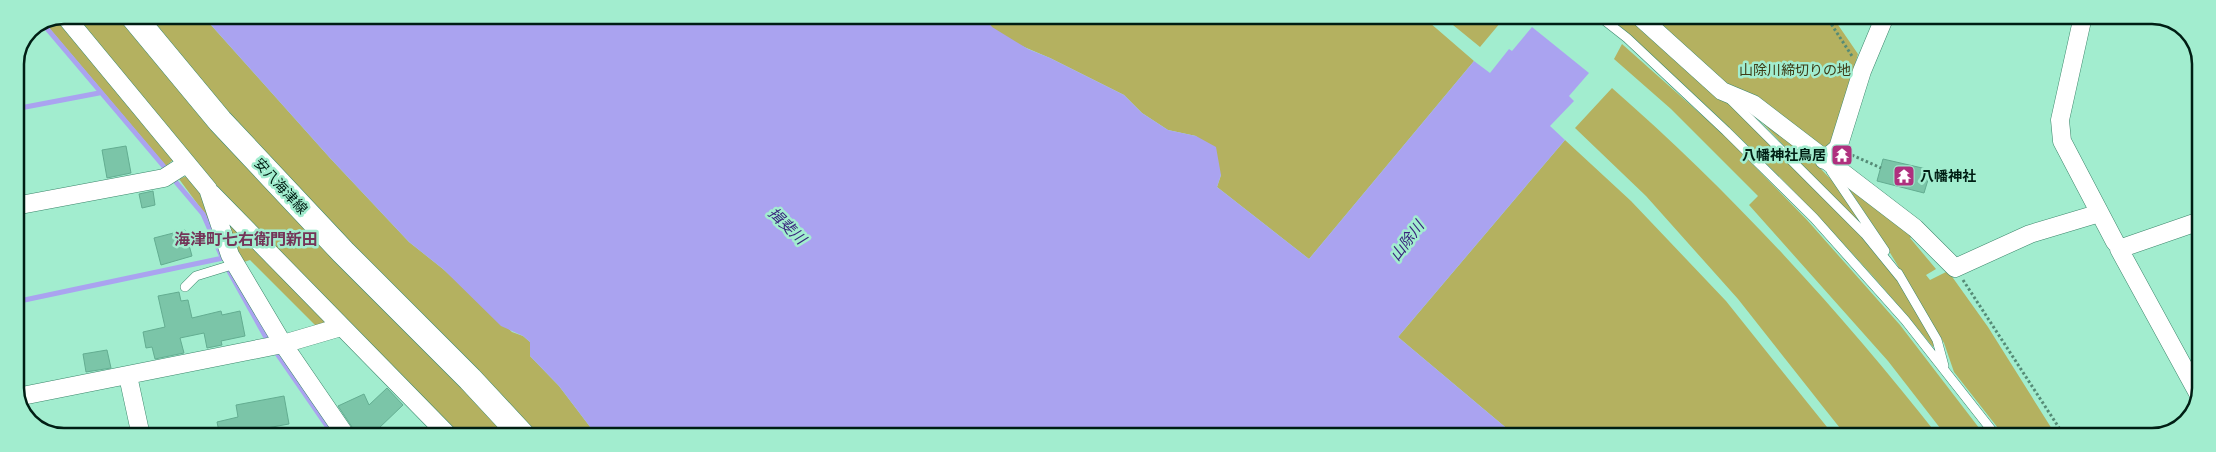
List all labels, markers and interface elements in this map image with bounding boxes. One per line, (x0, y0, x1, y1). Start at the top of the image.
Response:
park label: 山除川締切りの地 (1739, 60, 1851, 79)
temple icon: 八幡神社鳥居 (1830, 143, 1854, 167)
place label: 八幡神社鳥居 (1742, 145, 1826, 164)
street label: 安八海津線 (251, 154, 312, 218)
temple icon: 八幡神社 (1892, 164, 1916, 188)
place label: 八幡神社 (1920, 166, 1976, 185)
water label: 揖斐川 (765, 202, 812, 249)
water label: 山除川 (1385, 215, 1429, 264)
district label: 海津町七右衛門新田 (174, 228, 318, 250)

